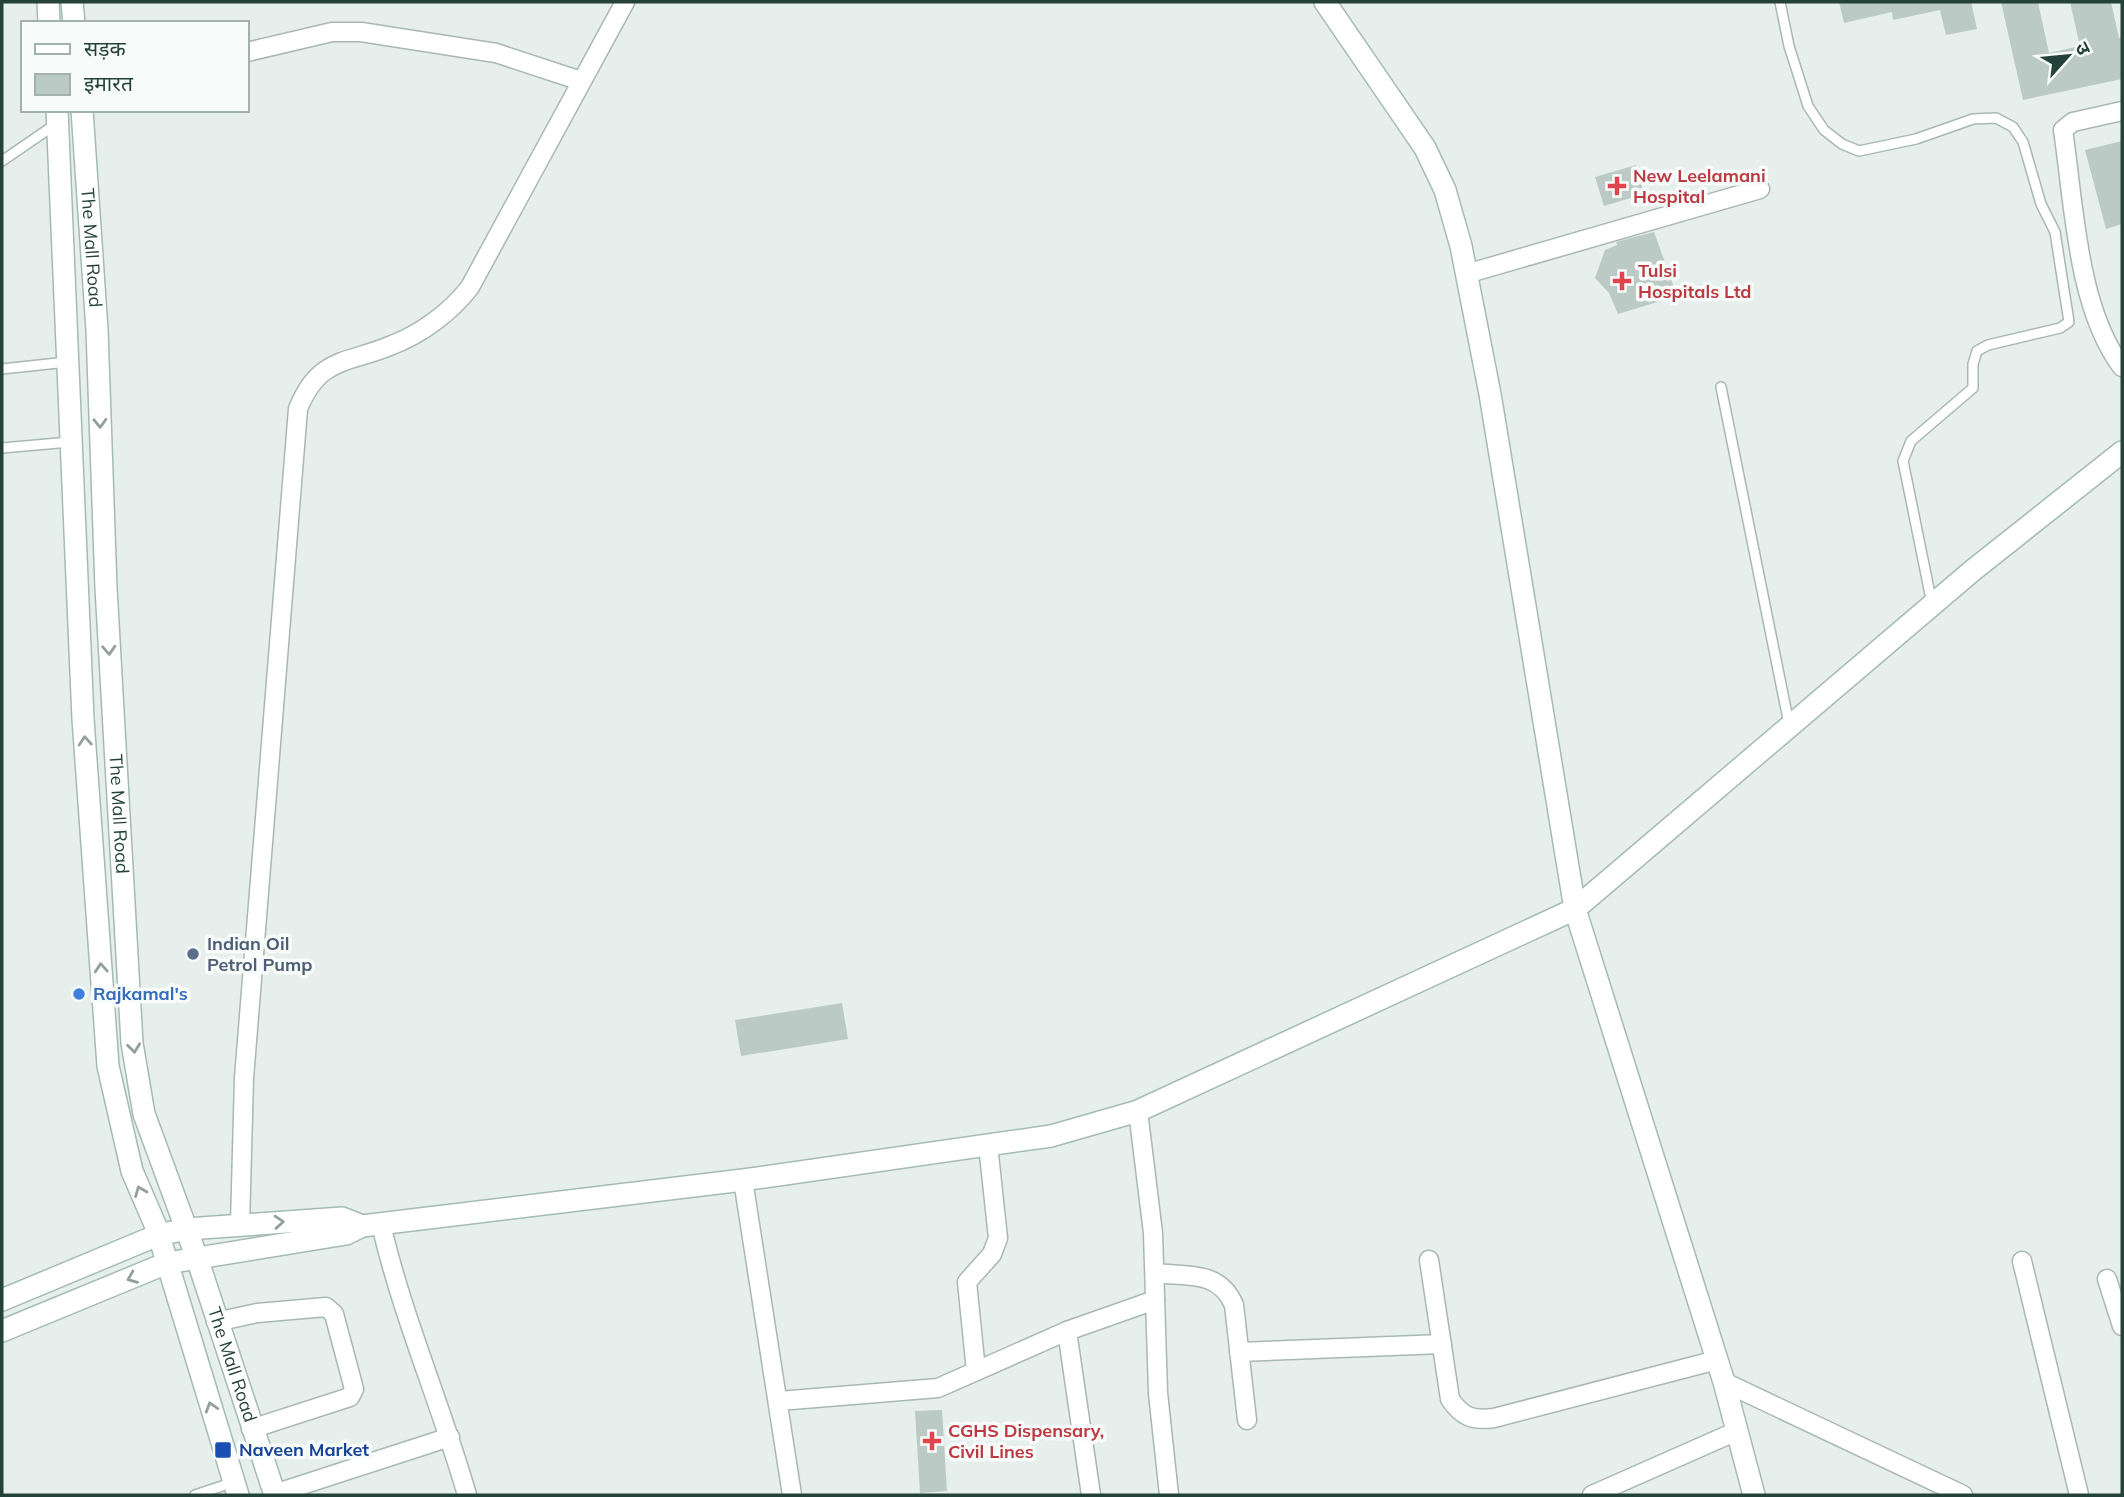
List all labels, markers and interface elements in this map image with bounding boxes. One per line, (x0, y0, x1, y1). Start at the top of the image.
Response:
legend (21, 21, 248, 112)
north arrow (2033, 21, 2103, 91)
text: सड़क (84, 35, 126, 61)
text: उ (2070, 38, 2097, 59)
text: इमारत (84, 70, 134, 96)
place label: New Leelamani Hospital (1633, 164, 1766, 208)
marker: New Leelamani Hospital (1607, 176, 1627, 196)
street label: The Mall Road (76, 187, 107, 308)
place label: Tulsi Hospitals Ltd (1638, 259, 1752, 303)
marker: Tulsi Hospitals Ltd (1612, 271, 1632, 291)
one-way arrow (93, 418, 108, 429)
one-way arrow (102, 645, 117, 656)
one-way arrow (78, 735, 93, 746)
street label: The Mall Road (105, 754, 134, 874)
place label: Indian Oil Petrol Pump (207, 932, 312, 976)
marker: Indian Oil Petrol Pump (185, 946, 201, 962)
one-way arrow (94, 962, 109, 973)
place label: Rajkamal's (93, 982, 188, 1005)
marker: Rajkamal's (71, 986, 87, 1002)
one-way arrow (126, 1043, 141, 1054)
one-way arrow (134, 1185, 148, 1197)
one-way arrow (274, 1215, 285, 1230)
one-way arrow (126, 1269, 138, 1283)
street label: The Mall Road (203, 1304, 262, 1425)
one-way arrow (204, 1401, 219, 1413)
place label: CGHS Dispensary, Civil Lines (948, 1419, 1104, 1463)
marker: CGHS Dispensary, Civil Lines (922, 1431, 942, 1451)
place label: Naveen Market (239, 1438, 369, 1461)
marker: Naveen Market (213, 1440, 233, 1460)

